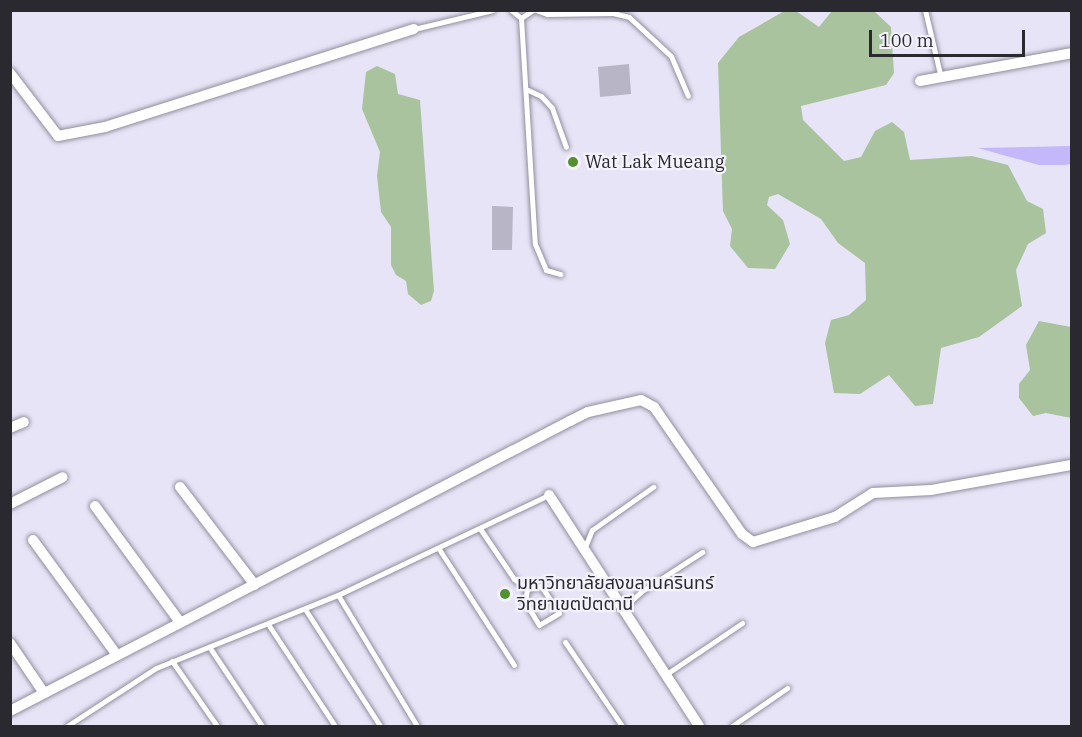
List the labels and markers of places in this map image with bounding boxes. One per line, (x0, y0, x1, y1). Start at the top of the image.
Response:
place label: Wat Lak Mueang (585, 151, 725, 173)
marker: Wat Lak Mueang (566, 155, 580, 169)
place label: มหาวิทยาลัยสงขลานครินทร์ วิทยาเขตปัตตานี (517, 573, 714, 616)
marker: มหาวิทยาลัยสงขลานครินทร์ วิทยาเขตปัตตานี (498, 587, 512, 601)

